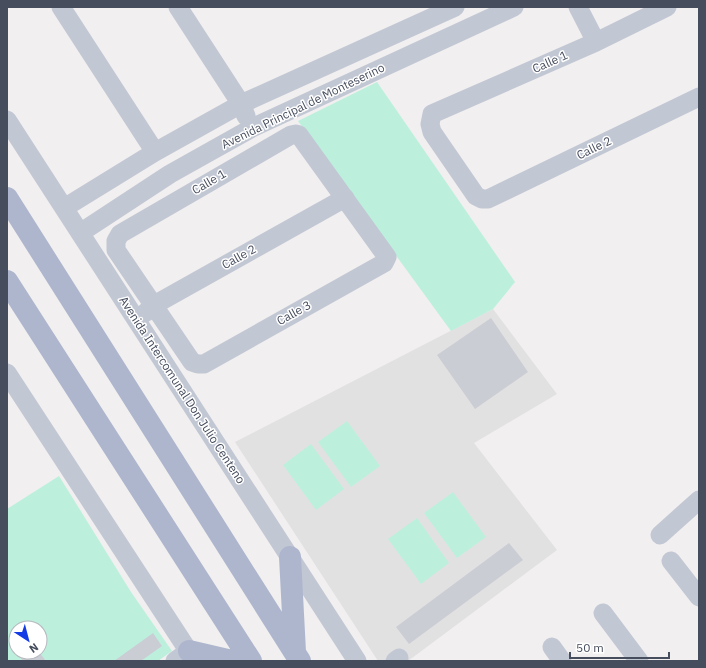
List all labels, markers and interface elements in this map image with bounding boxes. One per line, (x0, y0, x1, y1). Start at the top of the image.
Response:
street label: Calle 1 (530, 47, 570, 76)
street label: Avenida Principal de Monteserino (219, 59, 387, 152)
street label: Calle 2 (574, 133, 614, 162)
street label: Calle 1 (189, 166, 229, 197)
street label: Calle 2 (219, 241, 259, 272)
street label: Avenida Intercomunal Don Julio Centeno (116, 293, 249, 486)
street label: Calle 3 (274, 297, 314, 328)
north arrow (8, 620, 48, 660)
scale bar (570, 634, 669, 660)
text: N (27, 640, 41, 656)
text: 50 m (576, 640, 604, 655)

